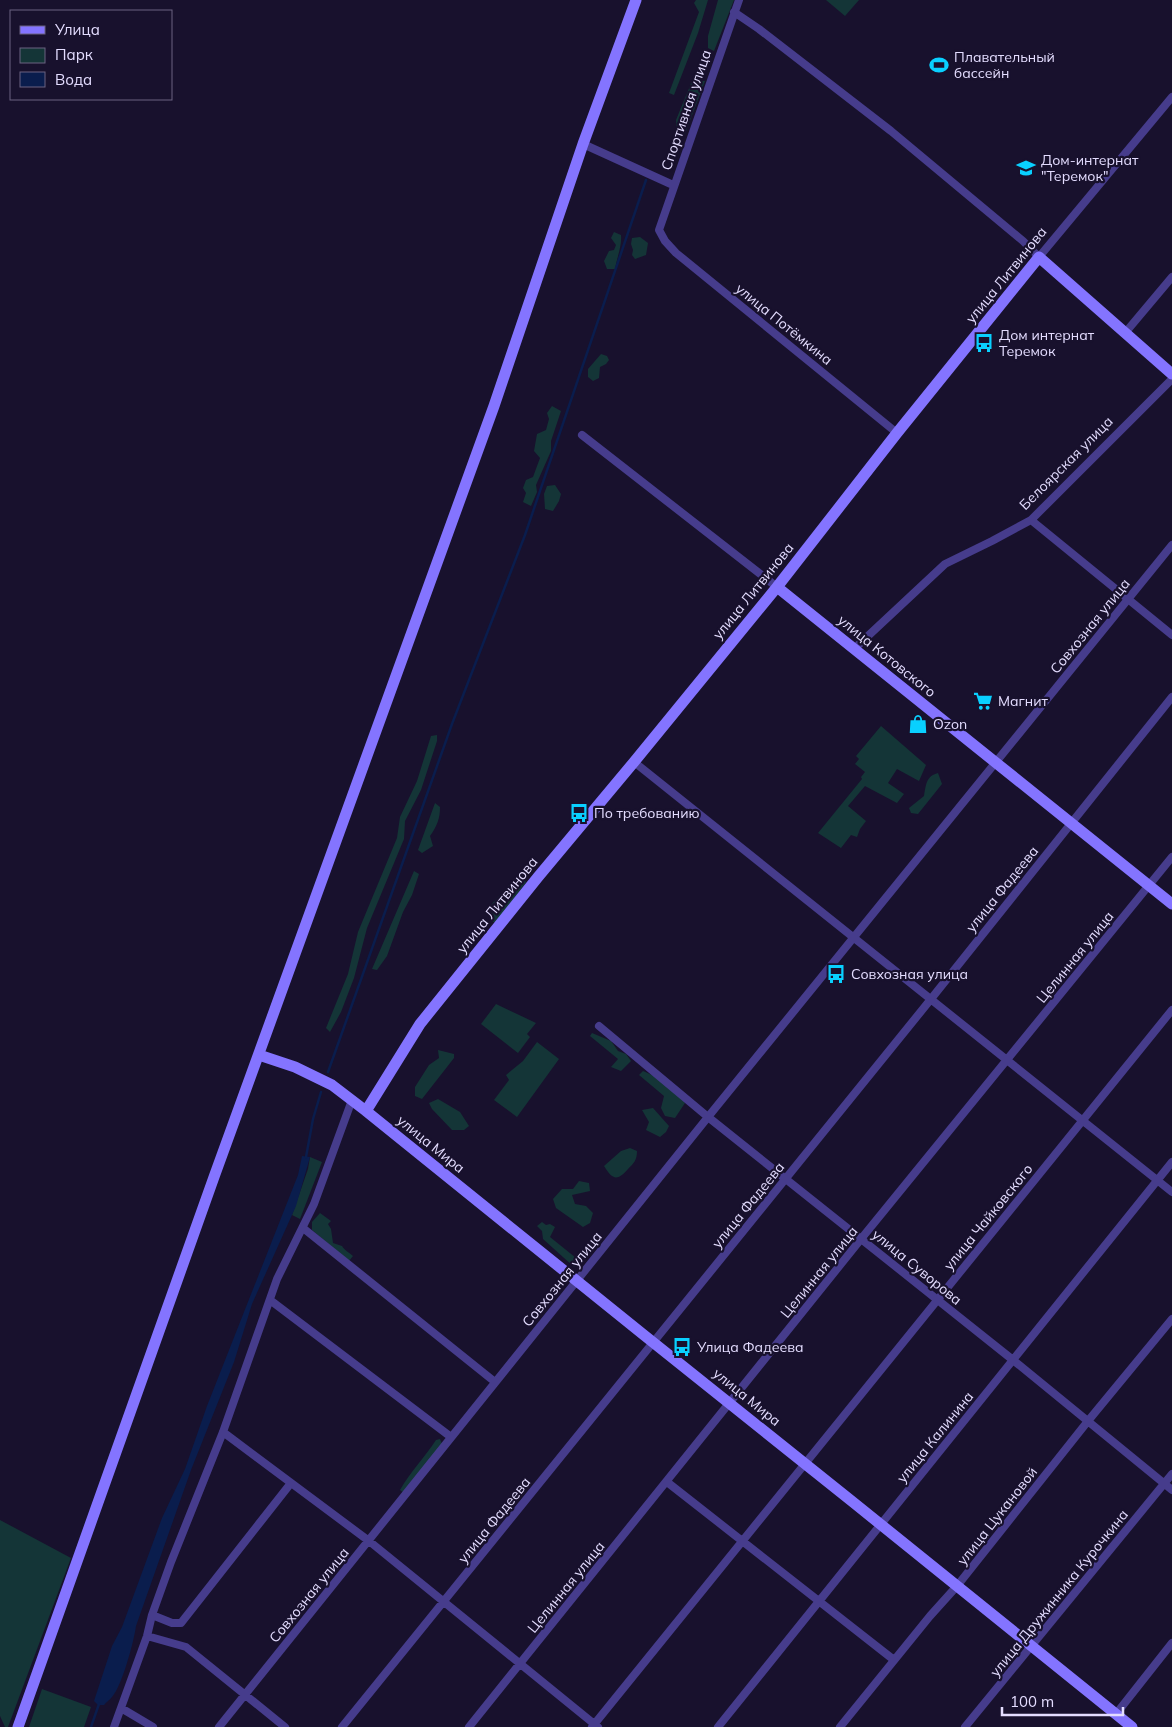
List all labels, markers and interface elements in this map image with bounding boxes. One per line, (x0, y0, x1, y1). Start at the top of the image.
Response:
legend (10, 10, 172, 100)
text: Улица (54, 20, 100, 39)
text: Парк (55, 45, 94, 64)
street label: Спортивная улица (657, 47, 715, 173)
place label: Плавательный бассейн (954, 48, 1055, 82)
sports icon: Плавательный бассейн (928, 54, 950, 76)
text: Вода (55, 70, 92, 89)
place label: Дом-интернат "Теремок" (1041, 151, 1139, 185)
school or university icon: Дом-интернат "Теремок" (1015, 157, 1037, 179)
street label: улица Литвинова (962, 223, 1050, 327)
street label: улица Потёмкина (732, 279, 836, 369)
place label: Дом интернат Теремок (999, 326, 1095, 360)
bus stop icon: Дом интернат Теремок (973, 332, 995, 354)
street label: Белоярская улица (1015, 412, 1117, 514)
street label: улица Литвинова (709, 539, 797, 643)
street label: Совхозная улица (1046, 575, 1134, 677)
street label: улица Котовского (834, 611, 940, 701)
supermarket icon: Магнит (972, 690, 994, 712)
place label: Магнит (998, 692, 1048, 710)
shop icon: Ozon (907, 713, 929, 735)
place label: Ozon (933, 715, 967, 733)
bus stop icon: По требованию (568, 802, 590, 824)
place label: По требованию (594, 804, 700, 822)
street label: улица Фадеева (962, 842, 1042, 936)
street label: улица Литвинова (453, 853, 541, 957)
street label: Целинная улица (1032, 907, 1118, 1007)
bus stop icon: Совхозная улица (825, 963, 847, 985)
place label: Совхозная улица (851, 965, 968, 983)
street label: улица Мира (394, 1111, 468, 1177)
street label: улица Фадеева (708, 1158, 788, 1252)
street label: улица Чайковского (940, 1160, 1036, 1274)
street label: Целинная улица (776, 1222, 862, 1322)
street label: улица Суворова (868, 1225, 966, 1309)
street label: Совхозная улица (518, 1228, 606, 1330)
bus stop icon: Улица Фадеева (671, 1336, 693, 1358)
place label: Улица Фадеева (696, 1338, 804, 1356)
street label: улица Мира (710, 1364, 784, 1430)
street label: улица Калинина (893, 1388, 977, 1486)
street label: улица Цукановой (953, 1463, 1041, 1569)
street label: улица Фадеева (454, 1473, 534, 1567)
street label: улица Дружинника Курочкина (986, 1506, 1132, 1680)
street label: Целинная улица (523, 1537, 609, 1637)
street label: Совхозная улица (265, 1544, 353, 1646)
scale bar (1002, 1684, 1123, 1716)
text: 100 m (1010, 1692, 1054, 1711)

